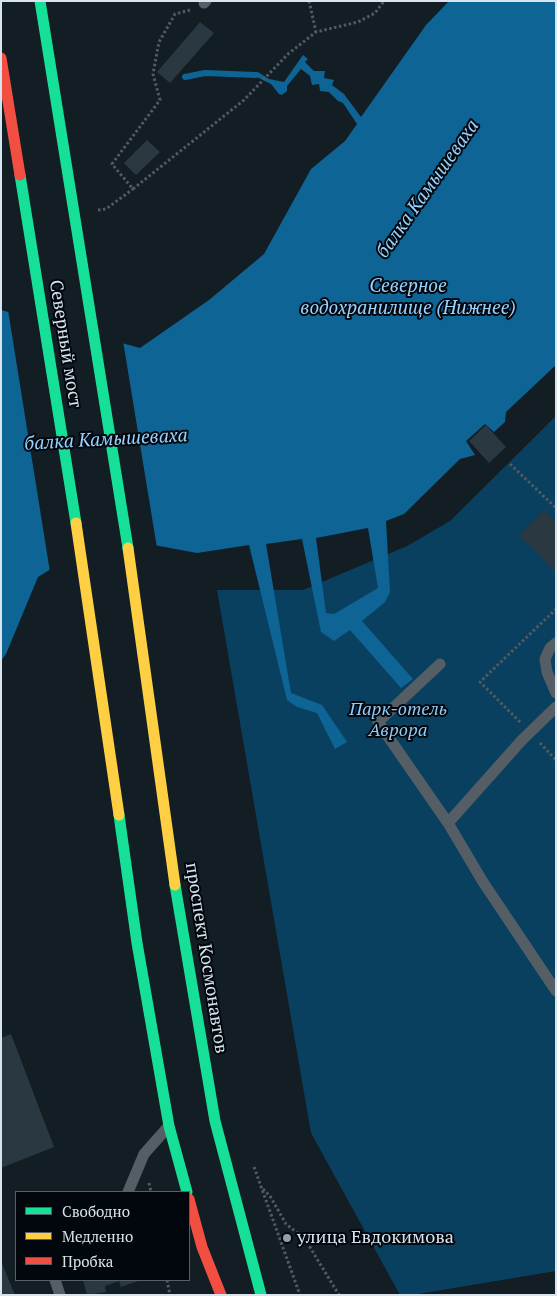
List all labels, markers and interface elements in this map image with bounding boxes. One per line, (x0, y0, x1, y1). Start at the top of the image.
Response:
water label: балка Камышеваха (372, 116, 484, 262)
water label: Северное водохранилище (Нижнее) (300, 276, 516, 320)
street label: Северный мост (44, 279, 86, 409)
water label: балка Камышеваха (24, 424, 188, 456)
park label: Парк-отель Аврора (349, 699, 447, 742)
street label: проспект Космонавтов (180, 861, 232, 1055)
legend (15, 1191, 190, 1281)
text: Свободно (62, 1201, 130, 1221)
text: Медленно (62, 1226, 133, 1246)
place label: улица Евдокимова (297, 1227, 454, 1249)
marker: улица Евдокимова (281, 1232, 293, 1244)
text: Пробка (62, 1251, 113, 1271)

